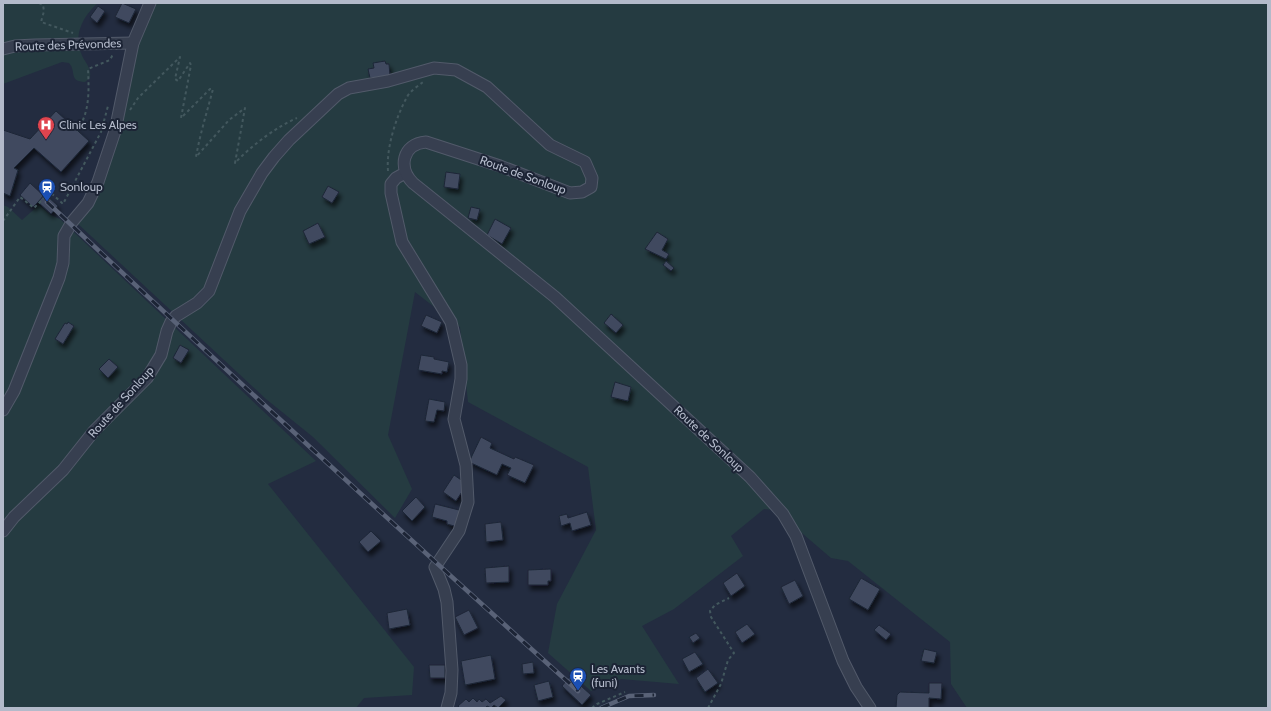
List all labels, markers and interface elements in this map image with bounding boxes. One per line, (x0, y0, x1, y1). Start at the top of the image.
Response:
street label: Route des Prévondes (14, 35, 122, 54)
hospital icon: Clinic Les Alpes (36, 115, 56, 140)
place label: Clinic Les Alpes (59, 117, 137, 132)
street label: Route de Sonloup (478, 152, 569, 197)
station icon: Sonloup (37, 177, 57, 202)
place label: Sonloup (60, 179, 103, 194)
street label: Route de Sonloup (85, 363, 157, 440)
street label: Route de Sonloup (671, 402, 748, 475)
place label: Les Avants (funi) (591, 661, 645, 690)
station icon: Les Avants (funi) (568, 666, 588, 691)

